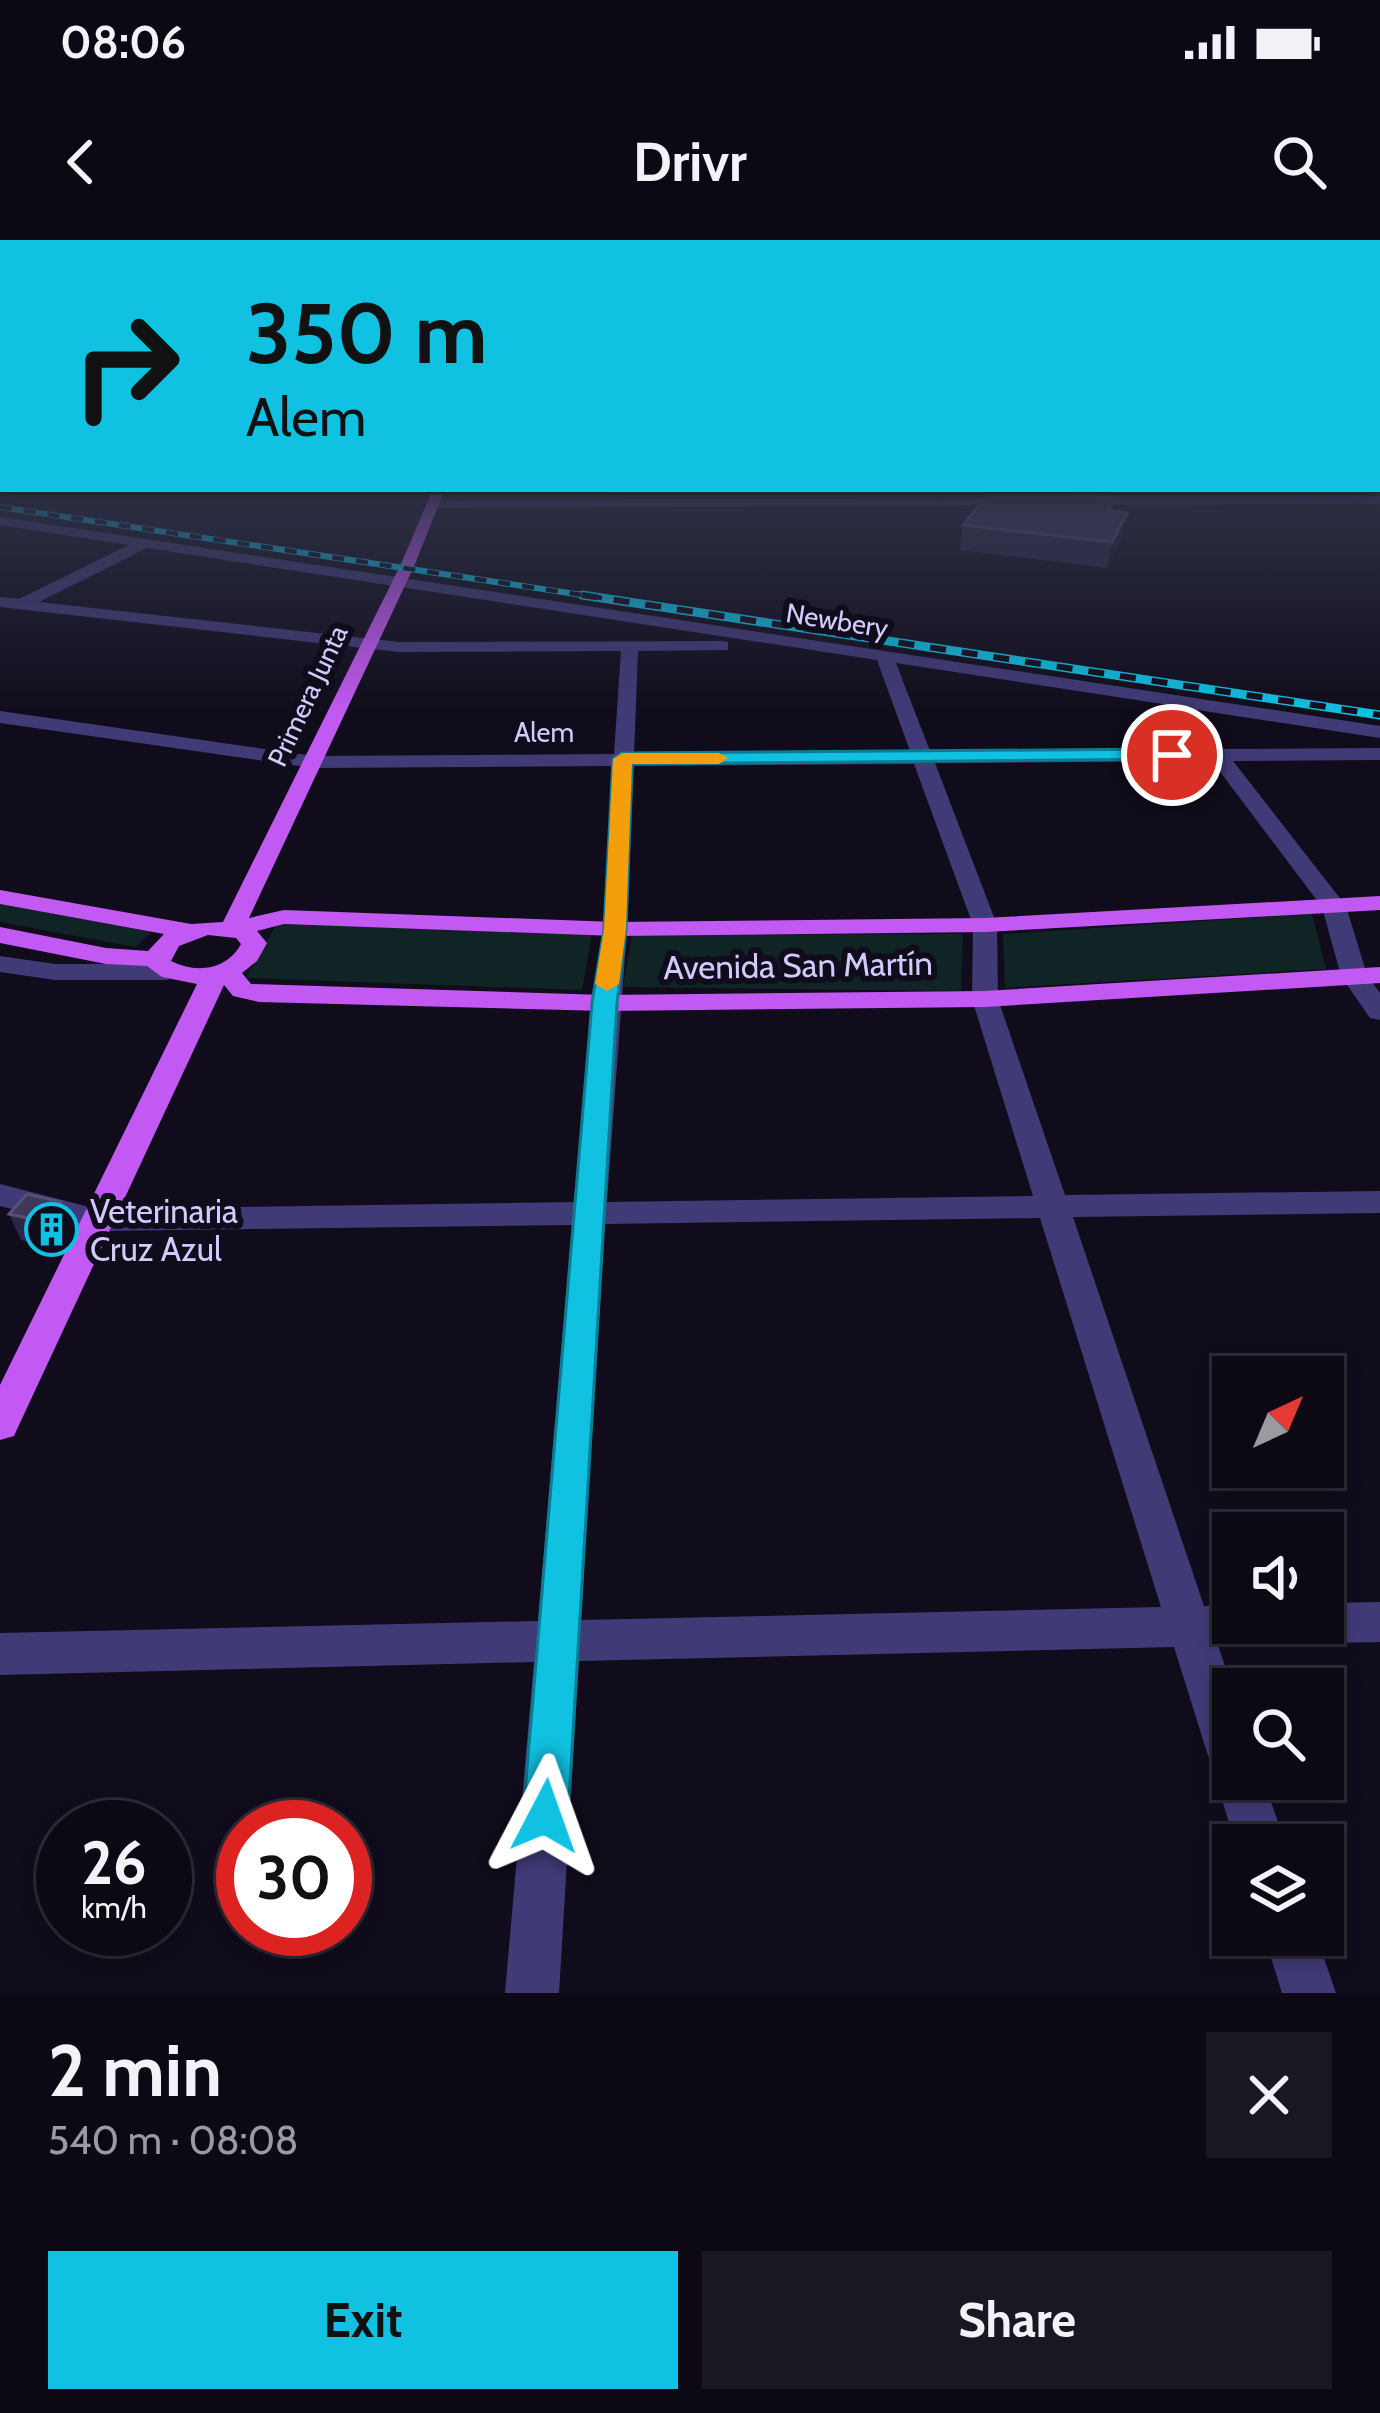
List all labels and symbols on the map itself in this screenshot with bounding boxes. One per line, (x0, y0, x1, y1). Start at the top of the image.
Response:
street label: Newbery (784, 596, 891, 645)
street label: Primera Junta (260, 620, 355, 772)
pin (1121, 704, 1223, 806)
street label: Alem (514, 716, 574, 749)
street label: Avenida San Martín (663, 943, 933, 987)
place label: Veterinaria Cruz Azul (90, 1191, 238, 1269)
building icon: Veterinaria Cruz Azul (23, 1202, 79, 1258)
north arrow (1212, 1356, 1344, 1488)
position arrow (482, 1753, 608, 1879)
speed limit sign: 30 (216, 1800, 372, 1956)

